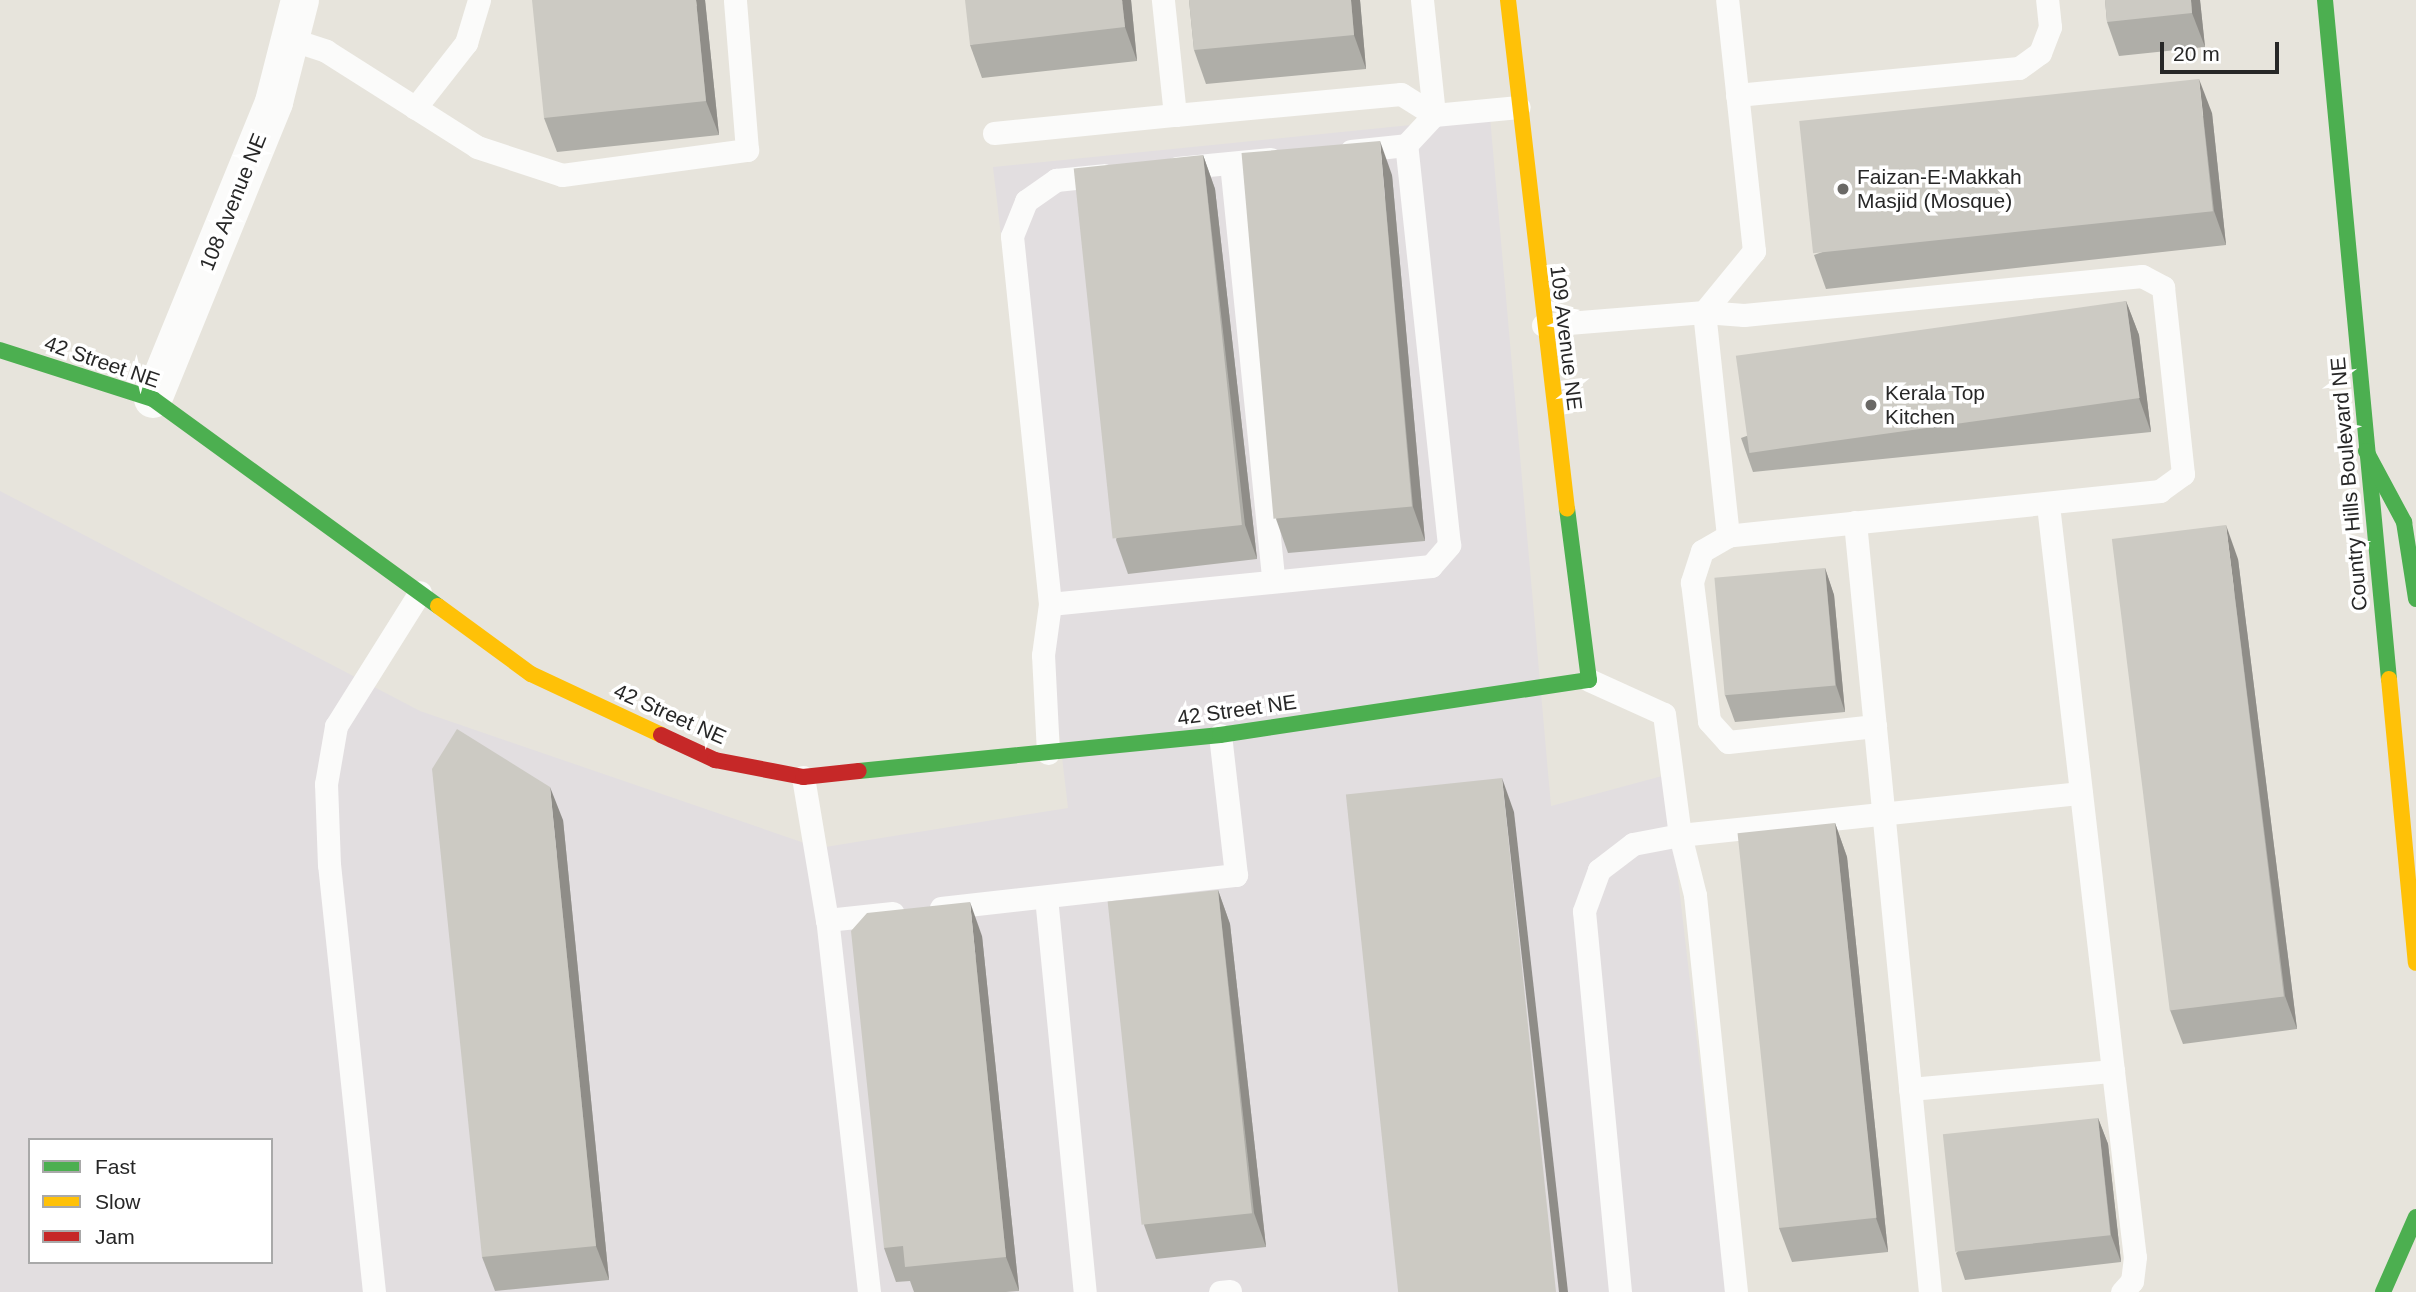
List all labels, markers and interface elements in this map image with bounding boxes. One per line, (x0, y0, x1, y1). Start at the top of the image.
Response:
scale bar (2164, 28, 2283, 72)
text: 20 m (2173, 42, 2220, 65)
street label: 108 Avenue NE (194, 129, 272, 275)
place label: Faizan-E-Makkah Masjid (Mosque) (1857, 164, 2022, 214)
marker: Faizan-E-Makkah Masjid (Mosque) (1835, 181, 1851, 197)
street label: 109 Avenue NE (1545, 264, 1587, 412)
street label: 42 Street NE (41, 331, 163, 393)
street label: Country Hills Boulevard NE (2325, 356, 2373, 612)
place label: Kerala Top Kitchen (1885, 380, 1985, 430)
marker: Kerala Top Kitchen (1863, 397, 1879, 413)
street label: 42 Street NE (610, 678, 730, 750)
street label: 42 Street NE (1176, 689, 1298, 731)
legend (28, 1138, 273, 1264)
text: Fast (95, 1155, 136, 1178)
text: Slow (95, 1190, 141, 1213)
text: Jam (95, 1225, 135, 1248)

